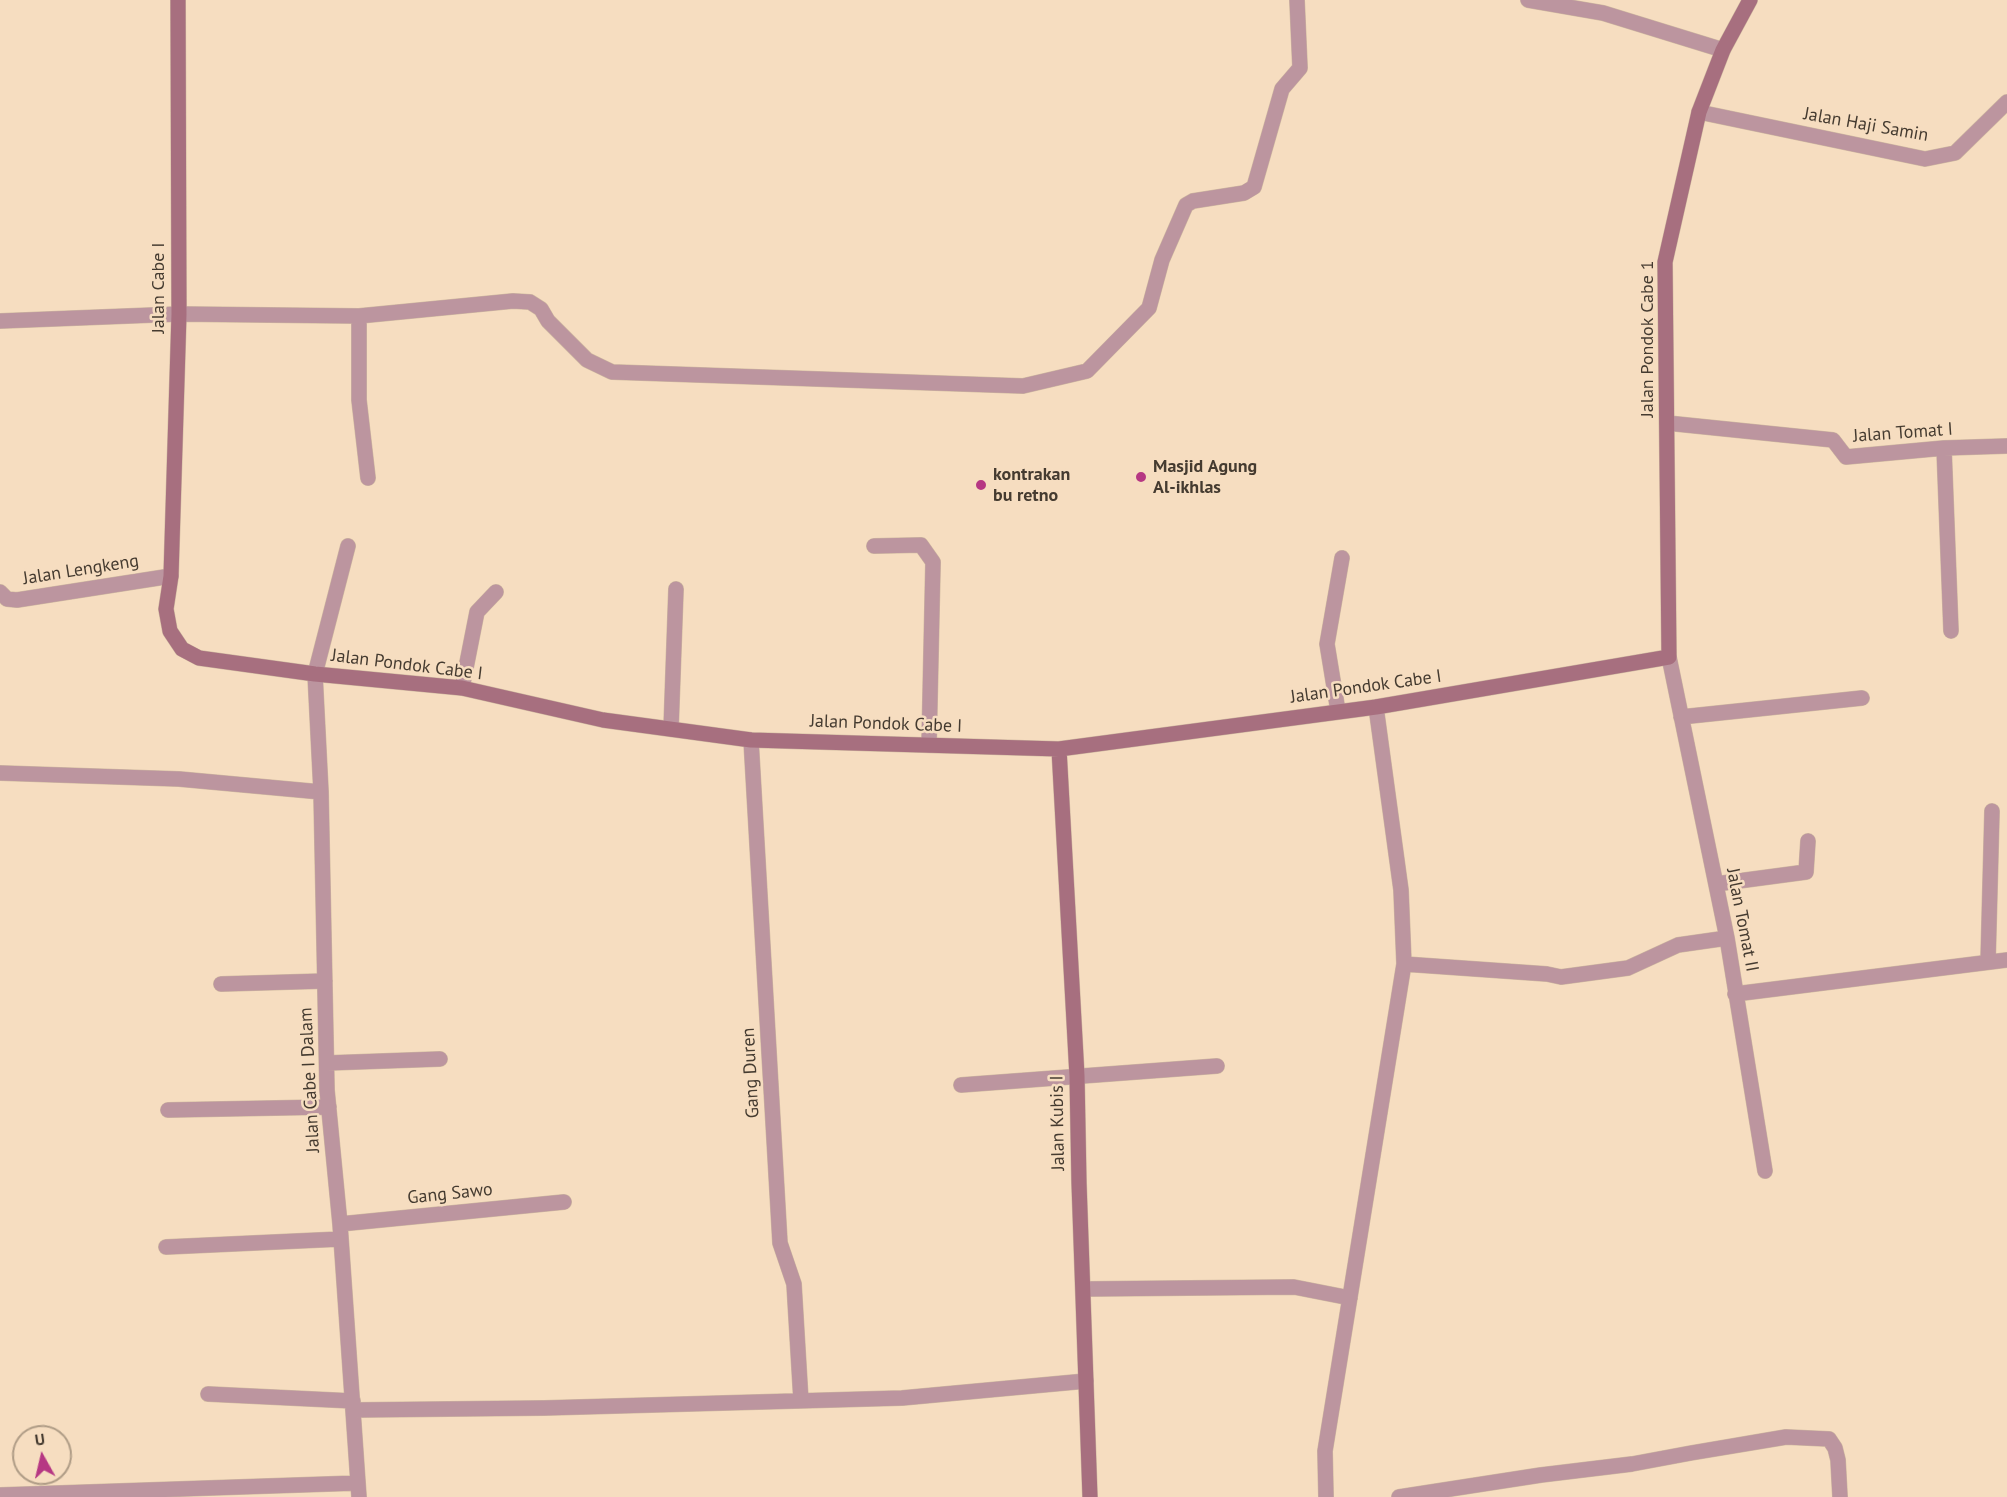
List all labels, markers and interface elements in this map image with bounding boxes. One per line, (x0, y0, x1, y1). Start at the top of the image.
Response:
street label: Jalan Haji Samin (1802, 103, 1930, 147)
street label: Jalan Cabe I (148, 243, 170, 333)
street label: Jalan Pondok Cabe 1 (1637, 260, 1659, 418)
street label: Jalan Tomat I (1852, 419, 1954, 447)
place label: Masjid Agung Al-ikhlas (1153, 456, 1257, 498)
place label: kontrakan bu retno (993, 464, 1070, 506)
marker: Masjid Agung Al-ikhlas (1134, 470, 1148, 484)
marker: kontrakan bu retno (974, 478, 988, 492)
street label: Jalan Lengkeng (22, 550, 140, 590)
street label: Jalan Pondok Cabe I (330, 645, 484, 685)
street label: Jalan Pondok Cabe I (1289, 666, 1443, 708)
street label: Jalan Pondok Cabe I (809, 711, 963, 737)
street label: Jalan Tomat II (1721, 866, 1763, 974)
street label: Jalan Cabe I Dalam (295, 1007, 325, 1153)
street label: Gang Duren (738, 1027, 764, 1119)
street label: Jalan Kubis I (1046, 1075, 1070, 1171)
street label: Gang Sawo (406, 1179, 494, 1209)
north arrow (12, 1425, 72, 1485)
text: U (33, 1429, 46, 1450)

